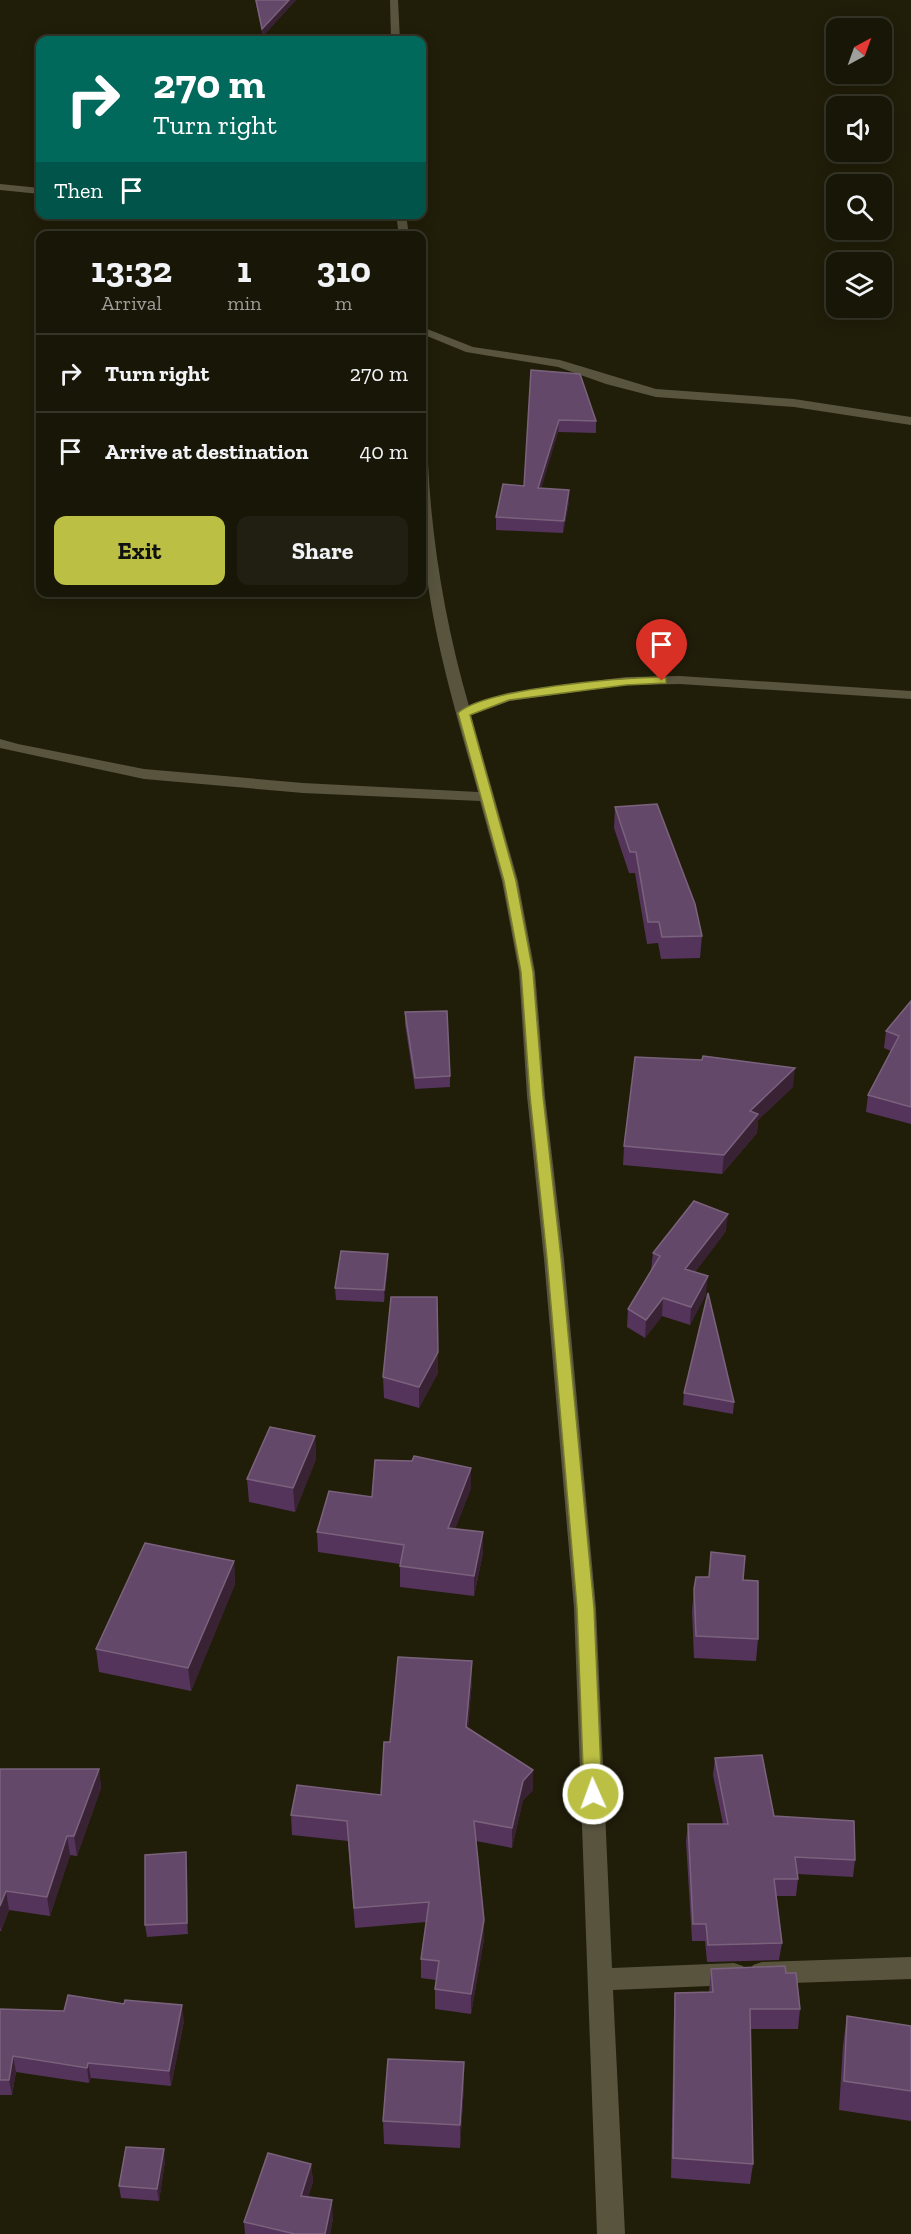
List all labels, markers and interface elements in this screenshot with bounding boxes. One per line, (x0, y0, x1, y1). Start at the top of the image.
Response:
north arrow (826, 18, 892, 84)
map controls (826, 18, 892, 318)
text: 270 m (153, 58, 265, 109)
icon: right (54, 60, 132, 138)
button: sound (826, 96, 892, 162)
text: Turn right (153, 109, 277, 141)
icon: arrive (115, 174, 148, 207)
button: search (826, 174, 892, 240)
text: Then (54, 177, 103, 204)
text: 13:32 (91, 248, 172, 291)
text: 1 (237, 248, 252, 291)
text: 310 (317, 248, 371, 291)
button: layers (826, 252, 892, 318)
text: Arrival (101, 291, 162, 315)
text: min (227, 291, 262, 315)
text: m (335, 291, 352, 315)
icon: right (54, 357, 87, 390)
text: Turn right (105, 360, 209, 387)
text: 270 m (350, 360, 408, 387)
icon: arrive (54, 435, 87, 468)
text: Arrive at destination (105, 438, 308, 465)
text: 40 m (359, 438, 408, 465)
button: Exit (54, 516, 225, 585)
button: Share (237, 516, 408, 585)
pin (636, 619, 687, 681)
icon: arrive (645, 628, 678, 661)
position arrow (561, 1762, 625, 1826)

